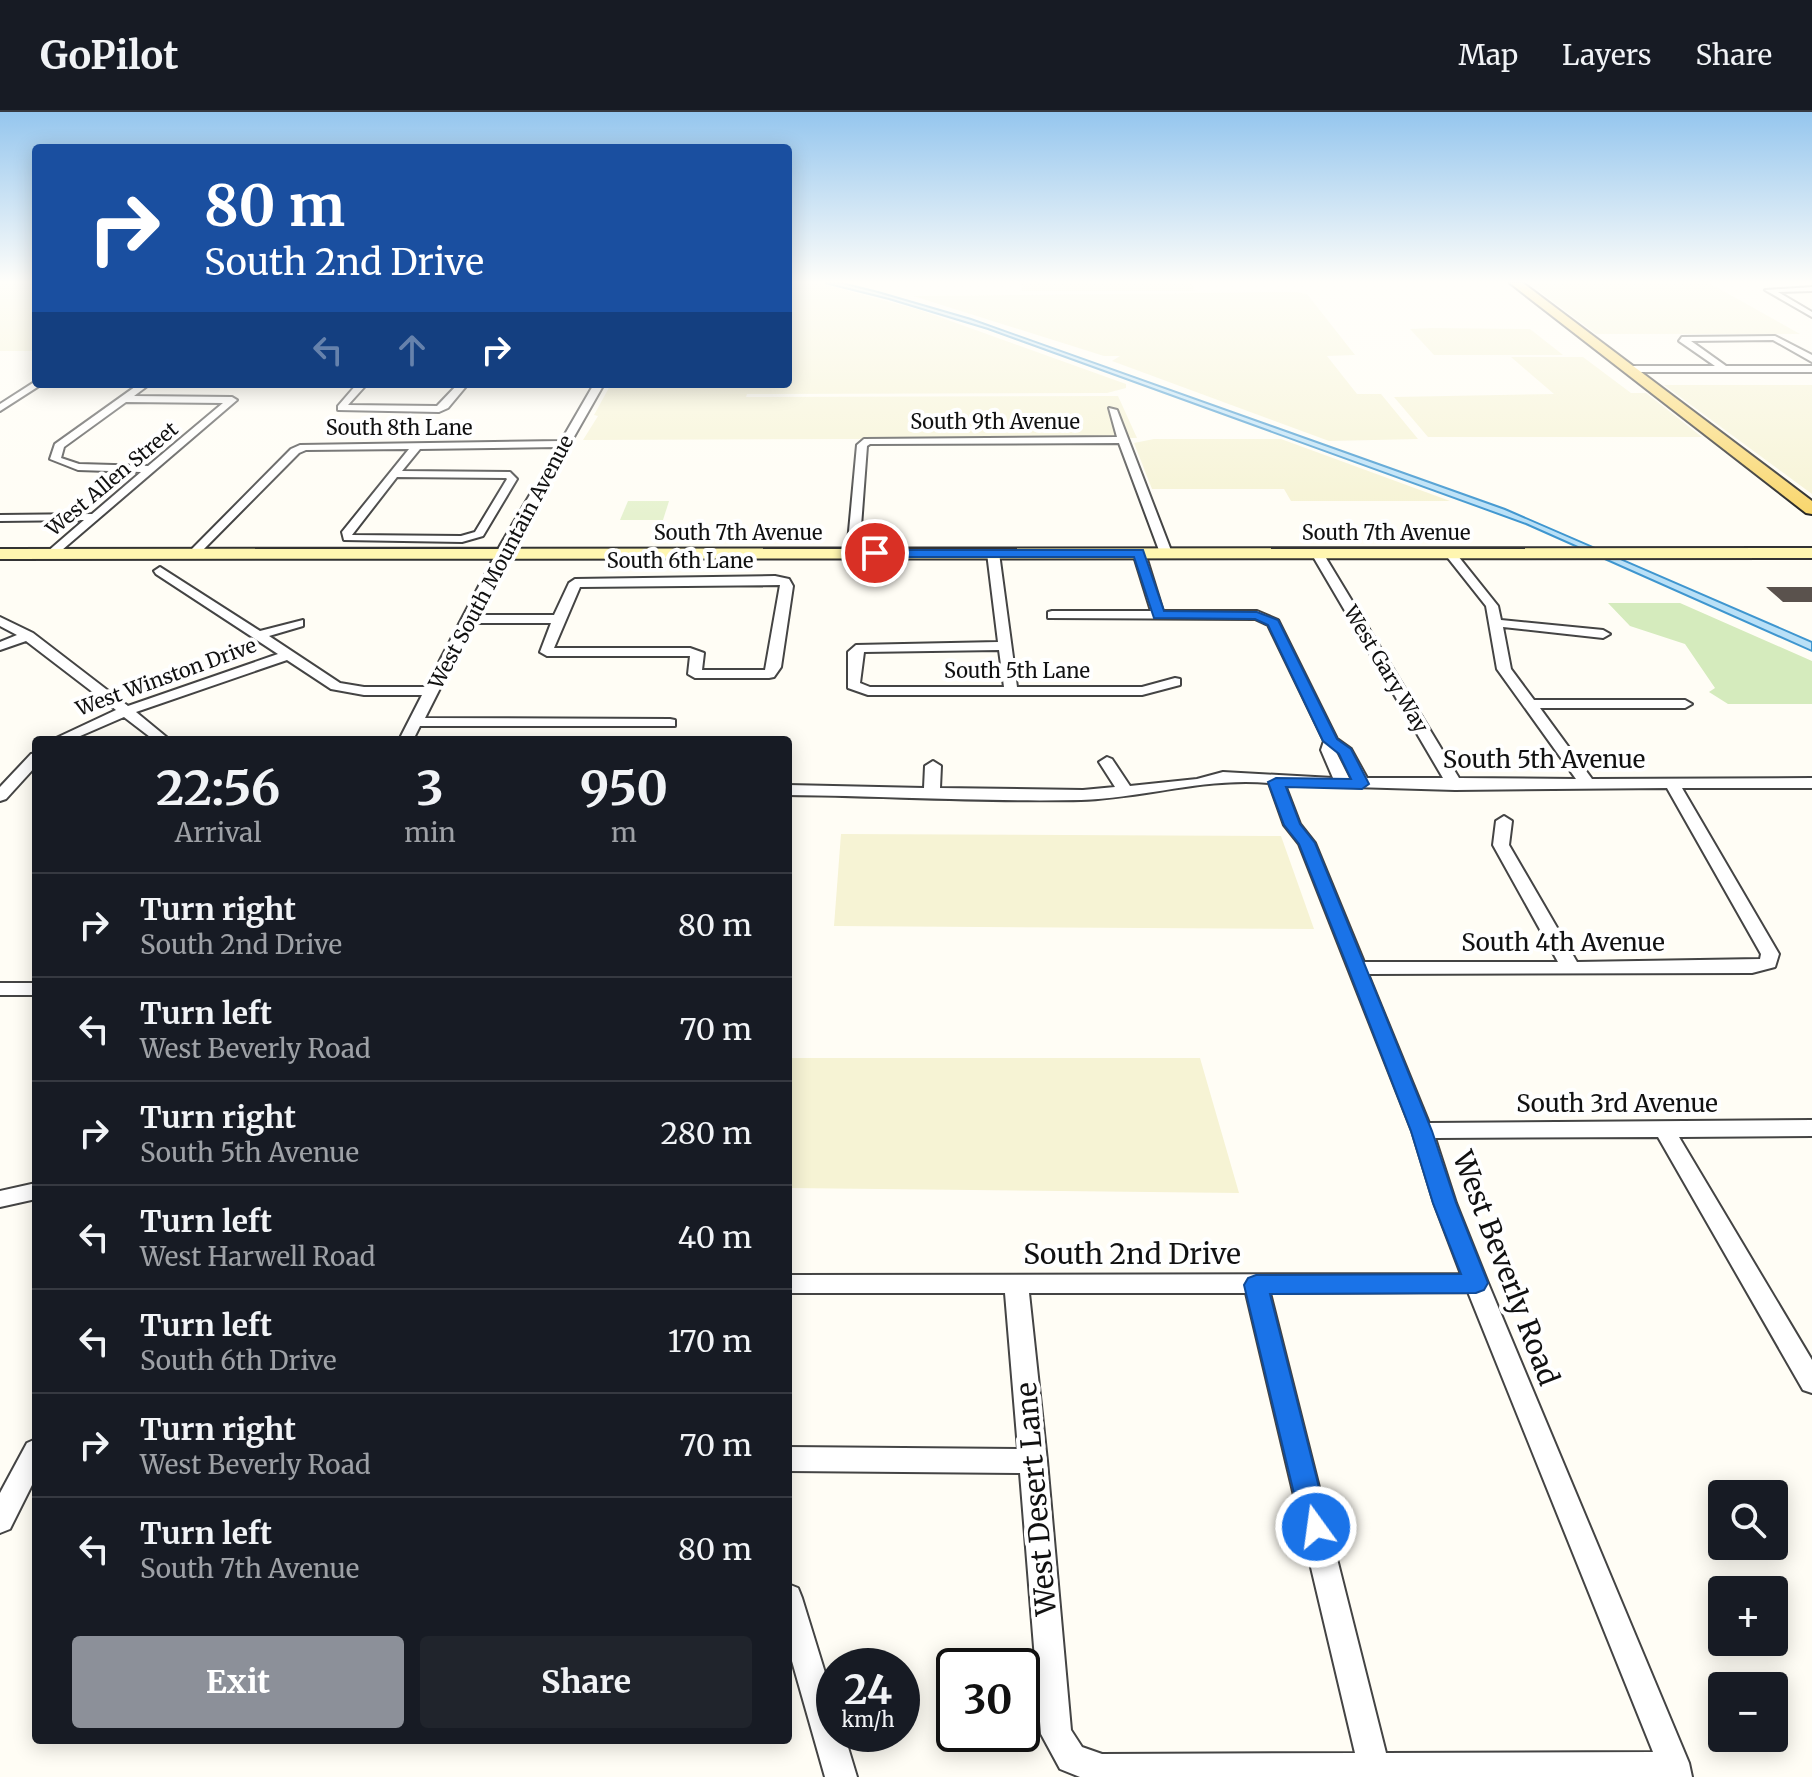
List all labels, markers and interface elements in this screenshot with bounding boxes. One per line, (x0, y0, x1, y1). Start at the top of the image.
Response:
text: GoPilot (40, 32, 179, 79)
text: Map (1458, 37, 1518, 73)
text: Layers (1562, 37, 1651, 73)
text: Share (1695, 37, 1772, 73)
text: 80 m (204, 171, 345, 241)
icon: right (72, 176, 176, 280)
text: South 2nd Drive (204, 240, 484, 285)
icon: left (306, 328, 350, 372)
icon: ahead (390, 328, 434, 372)
icon: right (474, 328, 518, 372)
street label: South 9th Avenue (910, 409, 1080, 434)
street label: South 8th Lane (326, 415, 472, 440)
street label: West Allen Street (40, 416, 183, 542)
street label: West South Mountain Avenue (422, 431, 578, 694)
pin (841, 519, 909, 587)
street label: South 7th Avenue (654, 520, 822, 545)
street label: South 7th Avenue (1302, 520, 1470, 545)
icon: arrive (853, 531, 897, 575)
street label: South 6th Lane (607, 548, 753, 573)
street label: West Gary Way (1338, 600, 1434, 737)
street label: West Winston Drive (71, 632, 260, 721)
street label: South 5th Lane (944, 658, 1090, 683)
street label: South 5th Avenue (1443, 744, 1645, 775)
text: 22:56 (156, 758, 280, 818)
text: 3 (416, 758, 444, 818)
text: 950 (580, 758, 668, 818)
text: Arrival (175, 816, 262, 849)
text: min (404, 816, 456, 849)
text: m (611, 816, 637, 849)
text: Turn right (140, 890, 296, 928)
icon: right (72, 903, 116, 947)
text: 80 m (678, 906, 752, 944)
street label: South 4th Avenue (1461, 927, 1665, 958)
text: South 2nd Drive (140, 928, 342, 961)
text: Turn left (140, 994, 272, 1032)
icon: left (72, 1007, 116, 1051)
text: 70 m (679, 1010, 752, 1048)
text: West Beverly Road (140, 1032, 371, 1065)
street label: South 3rd Avenue (1516, 1088, 1718, 1119)
text: Turn right (140, 1098, 296, 1136)
icon: right (72, 1111, 116, 1155)
text: 280 m (661, 1114, 752, 1152)
text: South 5th Avenue (140, 1136, 359, 1169)
street label: West Beverly Road (1444, 1145, 1567, 1390)
text: Turn left (140, 1202, 272, 1240)
icon: left (72, 1215, 116, 1259)
text: 40 m (678, 1218, 752, 1256)
street label: South 2nd Drive (1023, 1236, 1241, 1272)
text: West Harwell Road (140, 1240, 375, 1273)
text: Turn left (140, 1306, 272, 1344)
icon: left (72, 1319, 116, 1363)
text: 170 m (668, 1322, 752, 1360)
text: South 6th Drive (140, 1344, 337, 1377)
street label: West Desert Lane (1008, 1381, 1064, 1618)
text: Turn right (140, 1410, 296, 1448)
icon: right (72, 1423, 116, 1467)
text: 70 m (679, 1426, 752, 1464)
text: West Beverly Road (140, 1448, 371, 1481)
map controls (1708, 1480, 1788, 1752)
button: search (1708, 1480, 1788, 1560)
position arrow (1274, 1485, 1358, 1569)
text: Turn left (140, 1514, 272, 1552)
icon: left (72, 1527, 116, 1571)
text: 80 m (678, 1530, 752, 1568)
text: South 7th Avenue (140, 1552, 359, 1585)
button: + (1708, 1576, 1788, 1656)
button: Exit (72, 1636, 404, 1728)
button: Share (420, 1636, 752, 1728)
speed limit sign: 30 (936, 1648, 1040, 1752)
text: 24 (844, 1665, 892, 1715)
button: − (1708, 1672, 1788, 1752)
text: km/h (842, 1707, 894, 1732)

